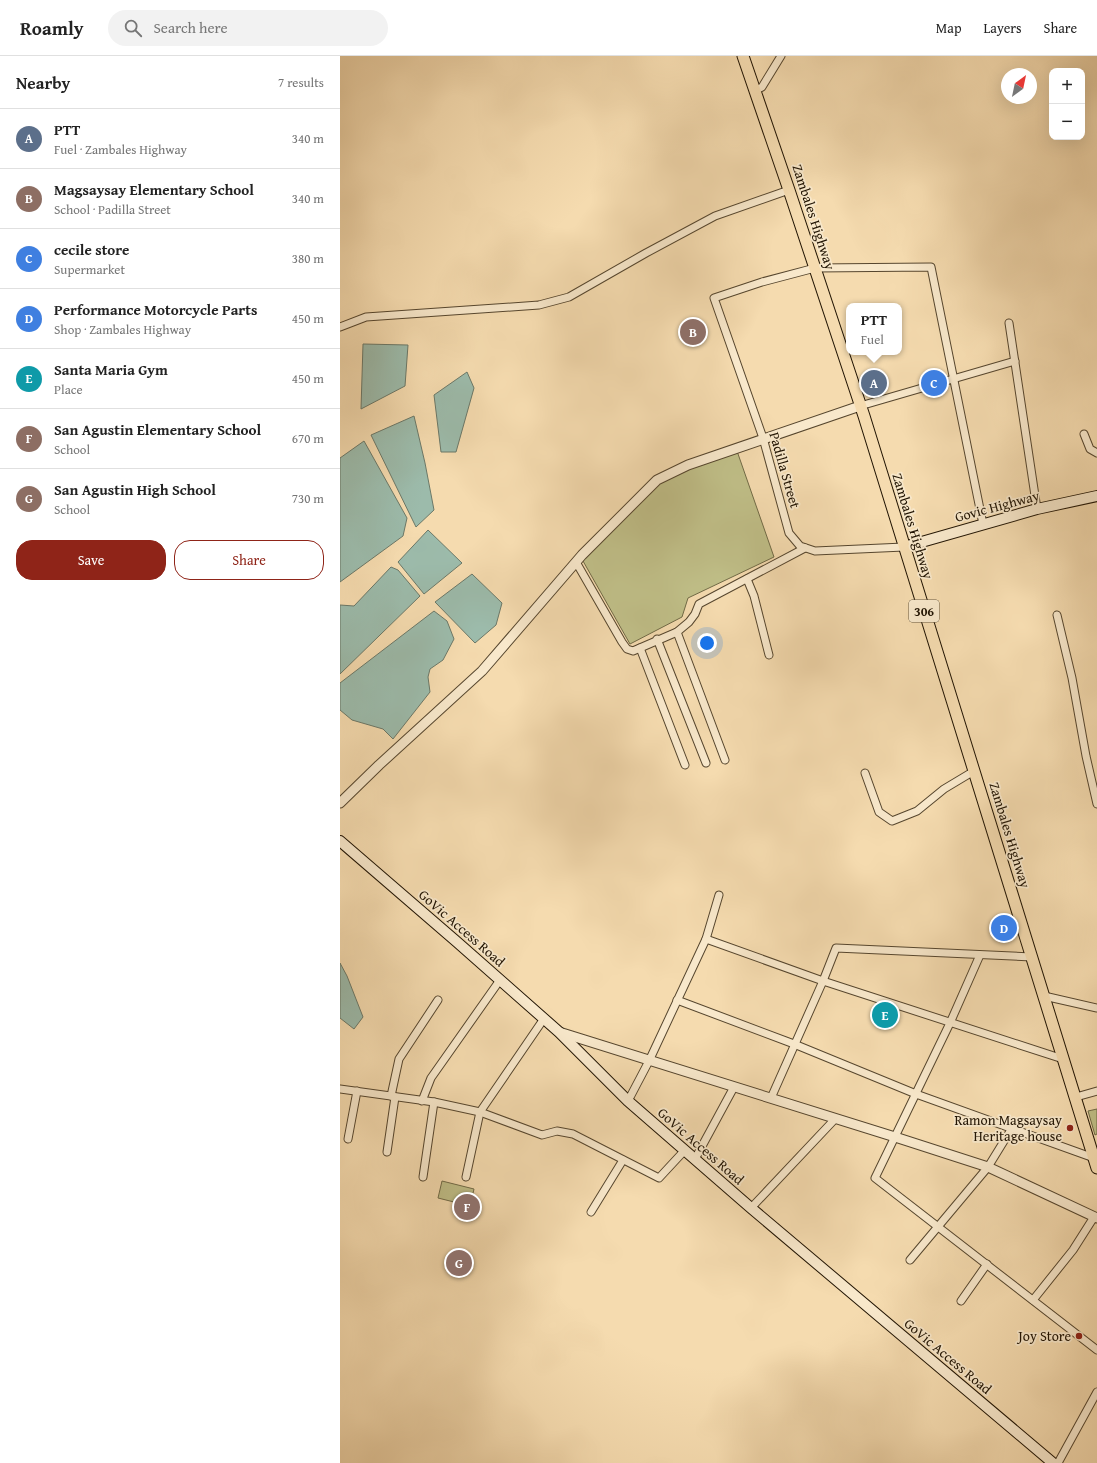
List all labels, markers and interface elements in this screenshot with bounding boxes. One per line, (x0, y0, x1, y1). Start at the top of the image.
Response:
search box (108, 10, 388, 46)
text: Roamly (20, 14, 84, 42)
icon: search (122, 17, 144, 39)
text: Search here (154, 17, 228, 38)
text: Map (936, 18, 962, 38)
text: Layers (984, 18, 1022, 38)
text: Share (1044, 18, 1077, 38)
north arrow (1001, 68, 1037, 104)
map controls (1049, 68, 1085, 140)
button: + (1049, 68, 1085, 104)
text: Nearby (16, 70, 70, 95)
text: 7 results (278, 73, 324, 92)
button: − (1049, 104, 1085, 140)
text: PTT (54, 119, 80, 140)
text: A (25, 129, 33, 148)
text: 340 m (292, 129, 324, 148)
text: Fuel · Zambales Highway (54, 140, 187, 159)
street label: Zambales Highway (788, 162, 840, 272)
text: Magsaysay Elementary School (54, 179, 254, 200)
text: B (25, 189, 33, 208)
text: 340 m (292, 189, 324, 208)
text: School · Padilla Street (54, 200, 171, 219)
text: cecile store (54, 239, 129, 260)
text: C (25, 249, 33, 268)
text: 380 m (292, 249, 324, 268)
text: Supermarket (54, 260, 125, 279)
text: Performance Motorcycle Parts (54, 299, 257, 320)
popup (846, 303, 902, 355)
text: D (25, 309, 33, 328)
text: 450 m (292, 309, 324, 328)
text: PTT (861, 309, 887, 330)
pin: B (680, 317, 706, 347)
text: Shop · Zambales Highway (54, 320, 191, 339)
text: Fuel (861, 330, 884, 349)
text: Santa Maria Gym (54, 359, 168, 380)
pin: A (861, 368, 887, 398)
pin: C (921, 368, 947, 398)
text: E (26, 369, 32, 388)
text: 450 m (292, 369, 324, 388)
text: Place (54, 380, 83, 399)
text: San Agustin Elementary School (54, 419, 261, 440)
text: F (26, 429, 32, 448)
text: 670 m (292, 429, 324, 448)
street label: Padilla Street (765, 429, 805, 511)
text: School (54, 440, 90, 459)
street label: Zambales Highway (887, 471, 939, 581)
text: San Agustin High School (54, 479, 216, 500)
street label: Govic Highway (953, 485, 1041, 527)
text: G (25, 489, 33, 508)
text: 730 m (292, 489, 324, 508)
text: School (54, 500, 90, 519)
button: Save (16, 540, 166, 580)
button: Share (174, 540, 324, 580)
road number: 306 (909, 600, 939, 622)
your location (697, 633, 717, 653)
street label: Zambales Highway (984, 780, 1036, 890)
street label: GoVic Access Road (414, 885, 510, 972)
pin: D (991, 913, 1017, 943)
pin: E (872, 1000, 898, 1030)
street label: GoVic Access Road (653, 1103, 749, 1190)
place label: Ramon Magsaysay Heritage house (954, 1110, 1062, 1146)
marker: Ramon Magsaysay Heritage house (1065, 1123, 1075, 1133)
pin: F (454, 1192, 480, 1222)
pin: G (446, 1248, 472, 1278)
street label: GoVic Access Road (900, 1313, 996, 1399)
place label: Joy Store (1016, 1326, 1071, 1346)
marker: Joy Store (1074, 1331, 1084, 1341)

